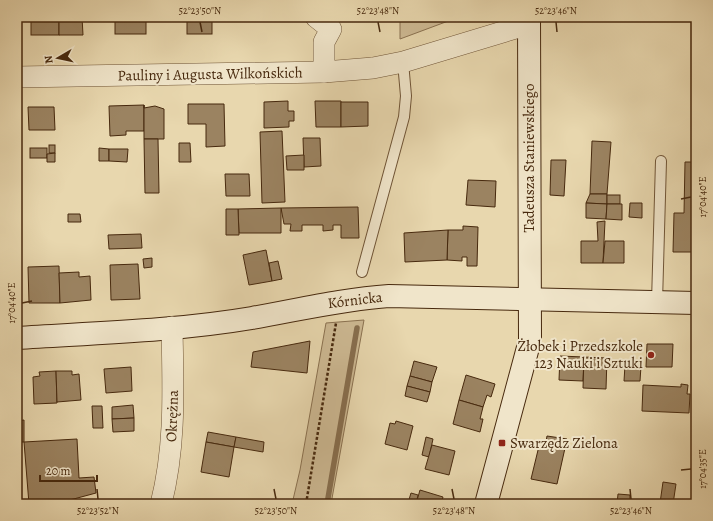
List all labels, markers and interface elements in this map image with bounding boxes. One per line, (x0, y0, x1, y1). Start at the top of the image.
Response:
text: 52°23'50"N (179, 4, 221, 17)
text: 52°23'48"N (357, 4, 399, 17)
text: 52°23'46"N (535, 4, 577, 17)
north arrow (38, 38, 78, 78)
text: N (41, 54, 57, 65)
street label: Pauliny i Augusta Wilkońskich (117, 62, 303, 86)
street label: Tadeusza Staniewskiego (519, 83, 539, 233)
text: 17°04'40"E (696, 176, 709, 218)
text: 17°04'40"E (5, 282, 18, 324)
street label: Kórnicka (326, 287, 384, 313)
place label: Żłobek i Przedszkole 123 Nauki i Sztuki (518, 336, 643, 373)
marker: Żłobek i Przedszkole 123 Nauki i Sztuki (646, 350, 656, 360)
street label: Okrężna (161, 390, 183, 442)
place label: Swarzędz Zielona (510, 433, 618, 453)
marker: Swarzędz Zielona (497, 438, 507, 448)
text: 17°04'35"E (696, 449, 709, 489)
scale bar (40, 457, 97, 483)
text: 20 m (46, 463, 70, 479)
text: 52°23'52"N (77, 504, 119, 517)
text: 52°23'50"N (255, 504, 297, 517)
text: 52°23'48"N (433, 504, 475, 517)
text: 52°23'46"N (610, 504, 652, 517)

